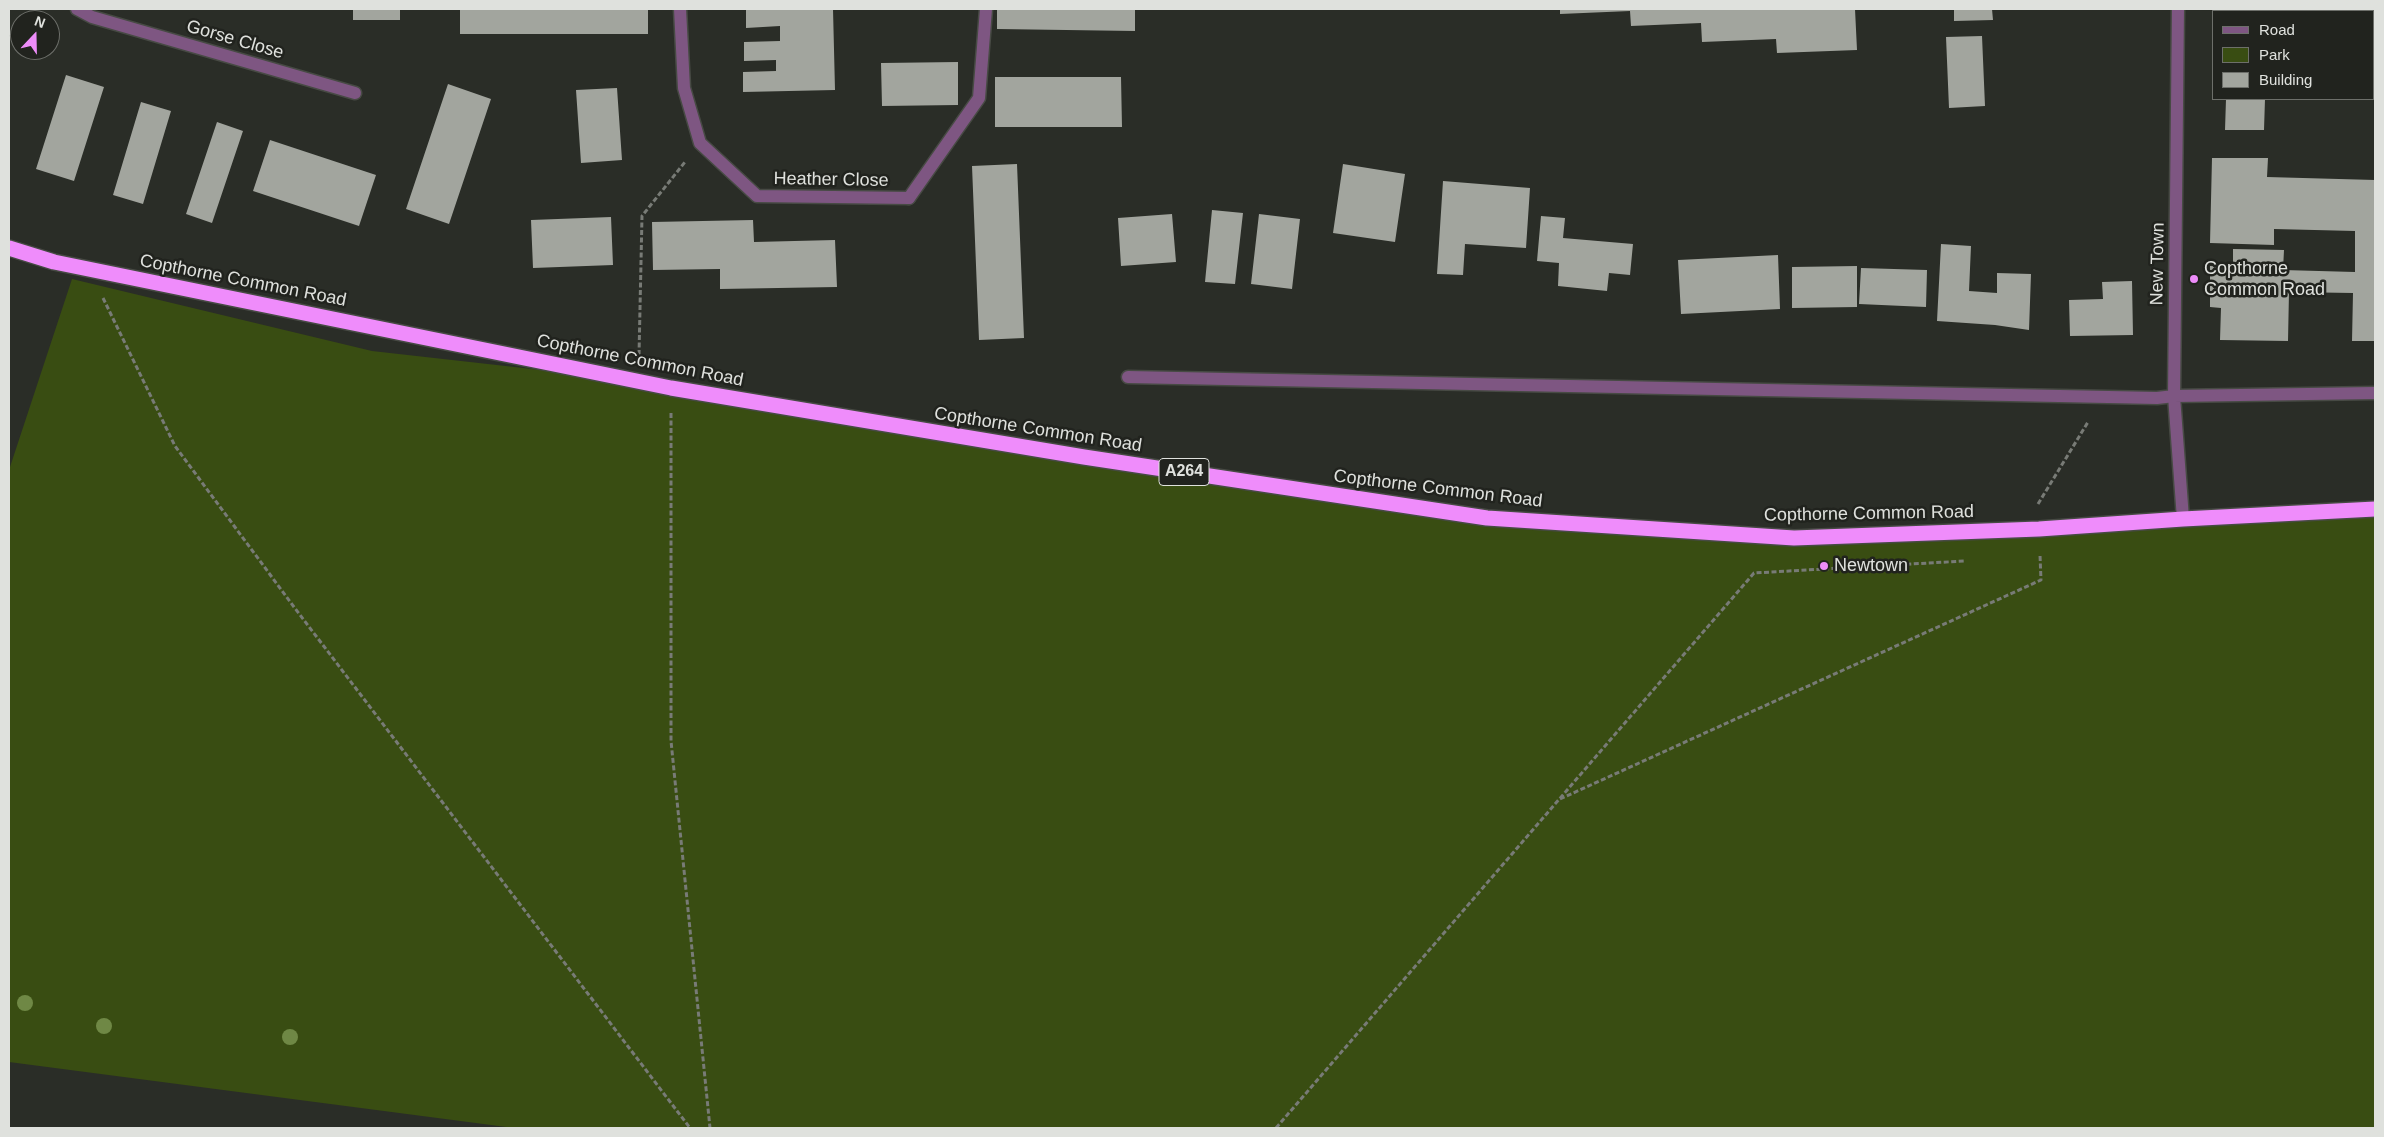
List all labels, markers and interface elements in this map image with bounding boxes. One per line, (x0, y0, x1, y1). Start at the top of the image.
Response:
north arrow (10, 10, 60, 60)
legend (2212, 10, 2374, 100)
text: N (32, 13, 48, 31)
street label: Gorse Close (184, 16, 286, 64)
text: Road (2259, 21, 2295, 38)
text: Park (2259, 46, 2290, 63)
text: Building (2259, 71, 2312, 88)
street label: Heather Close (773, 168, 889, 192)
street label: New Town (2146, 222, 2170, 306)
street label: Copthorne Common Road (138, 250, 348, 312)
place label: Copthorne Common Road (2204, 258, 2325, 300)
marker: Copthorne Common Road (2188, 273, 2200, 285)
street label: Copthorne Common Road (535, 330, 745, 392)
street label: Copthorne Common Road (933, 403, 1143, 457)
road number: A264 (1159, 458, 1209, 486)
street label: Copthorne Common Road (1332, 465, 1544, 513)
street label: Copthorne Common Road (1764, 501, 1974, 527)
place label: Newtown (1834, 555, 1908, 577)
marker: Newtown (1818, 560, 1830, 572)

